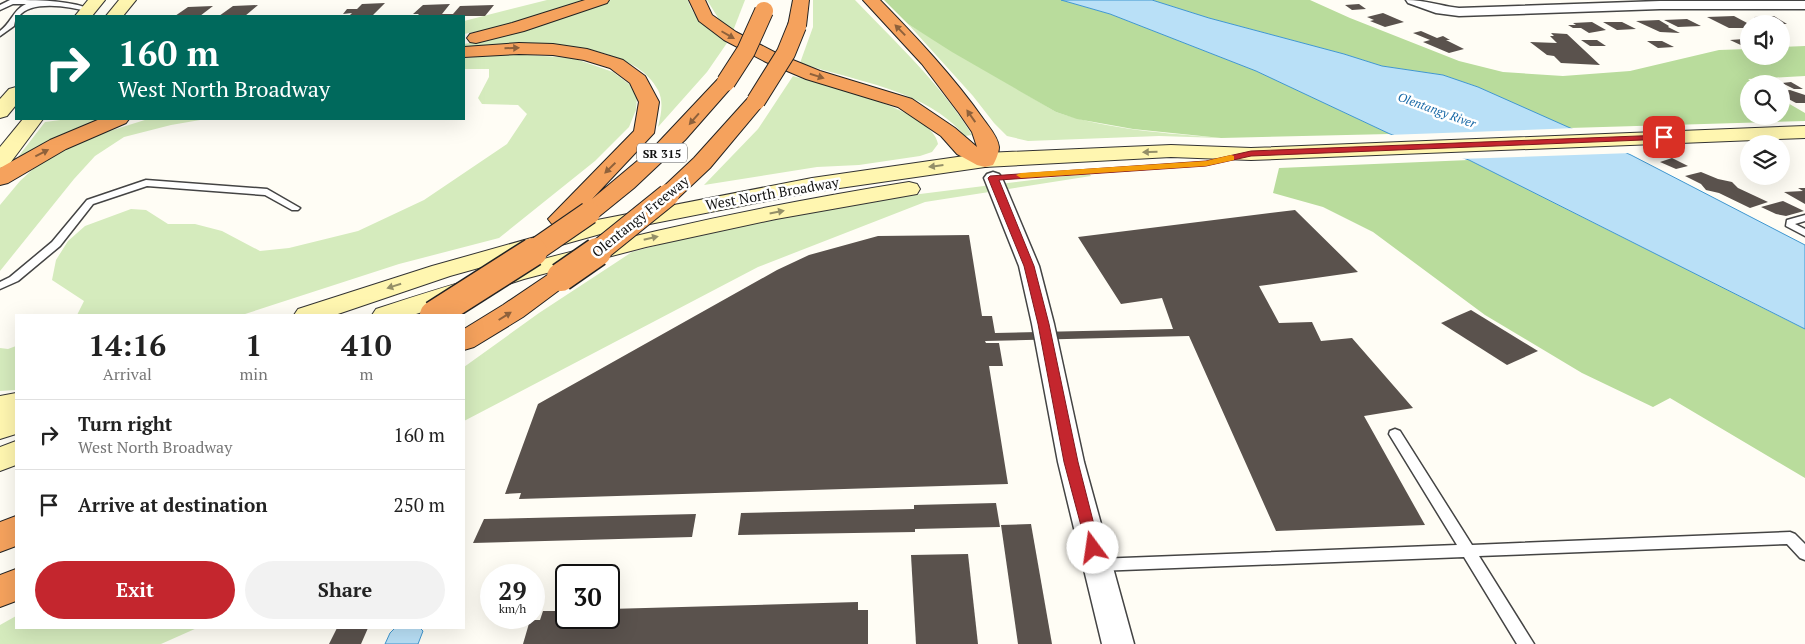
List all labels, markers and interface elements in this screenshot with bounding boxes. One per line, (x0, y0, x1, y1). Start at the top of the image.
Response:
map controls (1740, 15, 1790, 185)
button: sound (1740, 15, 1790, 65)
one-way arrow (894, 24, 906, 36)
text: 160 m (118, 30, 219, 76)
one-way arrow (722, 30, 735, 39)
icon: right (35, 35, 100, 100)
one-way arrow (505, 44, 521, 52)
one-way arrow (810, 72, 825, 80)
text: West North Broadway (118, 74, 330, 103)
button: search (1740, 75, 1790, 125)
water label: Olentangy River (1396, 89, 1479, 131)
one-way arrow (966, 110, 976, 123)
one-way arrow (688, 113, 700, 125)
pin (1643, 116, 1685, 158)
icon: arrive (1650, 123, 1678, 151)
button: layers (1740, 135, 1790, 185)
road number: SR 315 (637, 144, 687, 162)
one-way arrow (1141, 148, 1157, 156)
one-way arrow (34, 149, 49, 157)
one-way arrow (604, 162, 616, 174)
one-way arrow (928, 162, 944, 170)
street label: Olentangy Freeway (587, 170, 693, 261)
street label: West North Broadway (704, 172, 841, 214)
one-way arrow (769, 208, 784, 216)
one-way arrow (643, 234, 659, 242)
one-way arrow (387, 283, 402, 291)
one-way arrow (499, 311, 512, 320)
text: 14:16 (88, 325, 166, 365)
text: 1 (245, 325, 262, 365)
text: 410 (341, 325, 392, 365)
text: Arrival (103, 363, 152, 385)
text: min (240, 363, 268, 385)
text: m (359, 363, 373, 385)
text: Turn right (78, 411, 172, 436)
icon: right (35, 421, 63, 449)
text: 160 m (394, 422, 445, 447)
text: West North Broadway (78, 436, 232, 458)
icon: arrive (35, 491, 63, 519)
text: Arrive at destination (78, 492, 267, 517)
text: 250 m (394, 492, 445, 517)
position arrow (1066, 521, 1118, 573)
button: Exit (35, 561, 235, 619)
button: Share (245, 561, 445, 619)
speed limit sign: 30 (555, 564, 620, 629)
text: 29 (498, 574, 527, 607)
text: km/h (499, 601, 526, 616)

